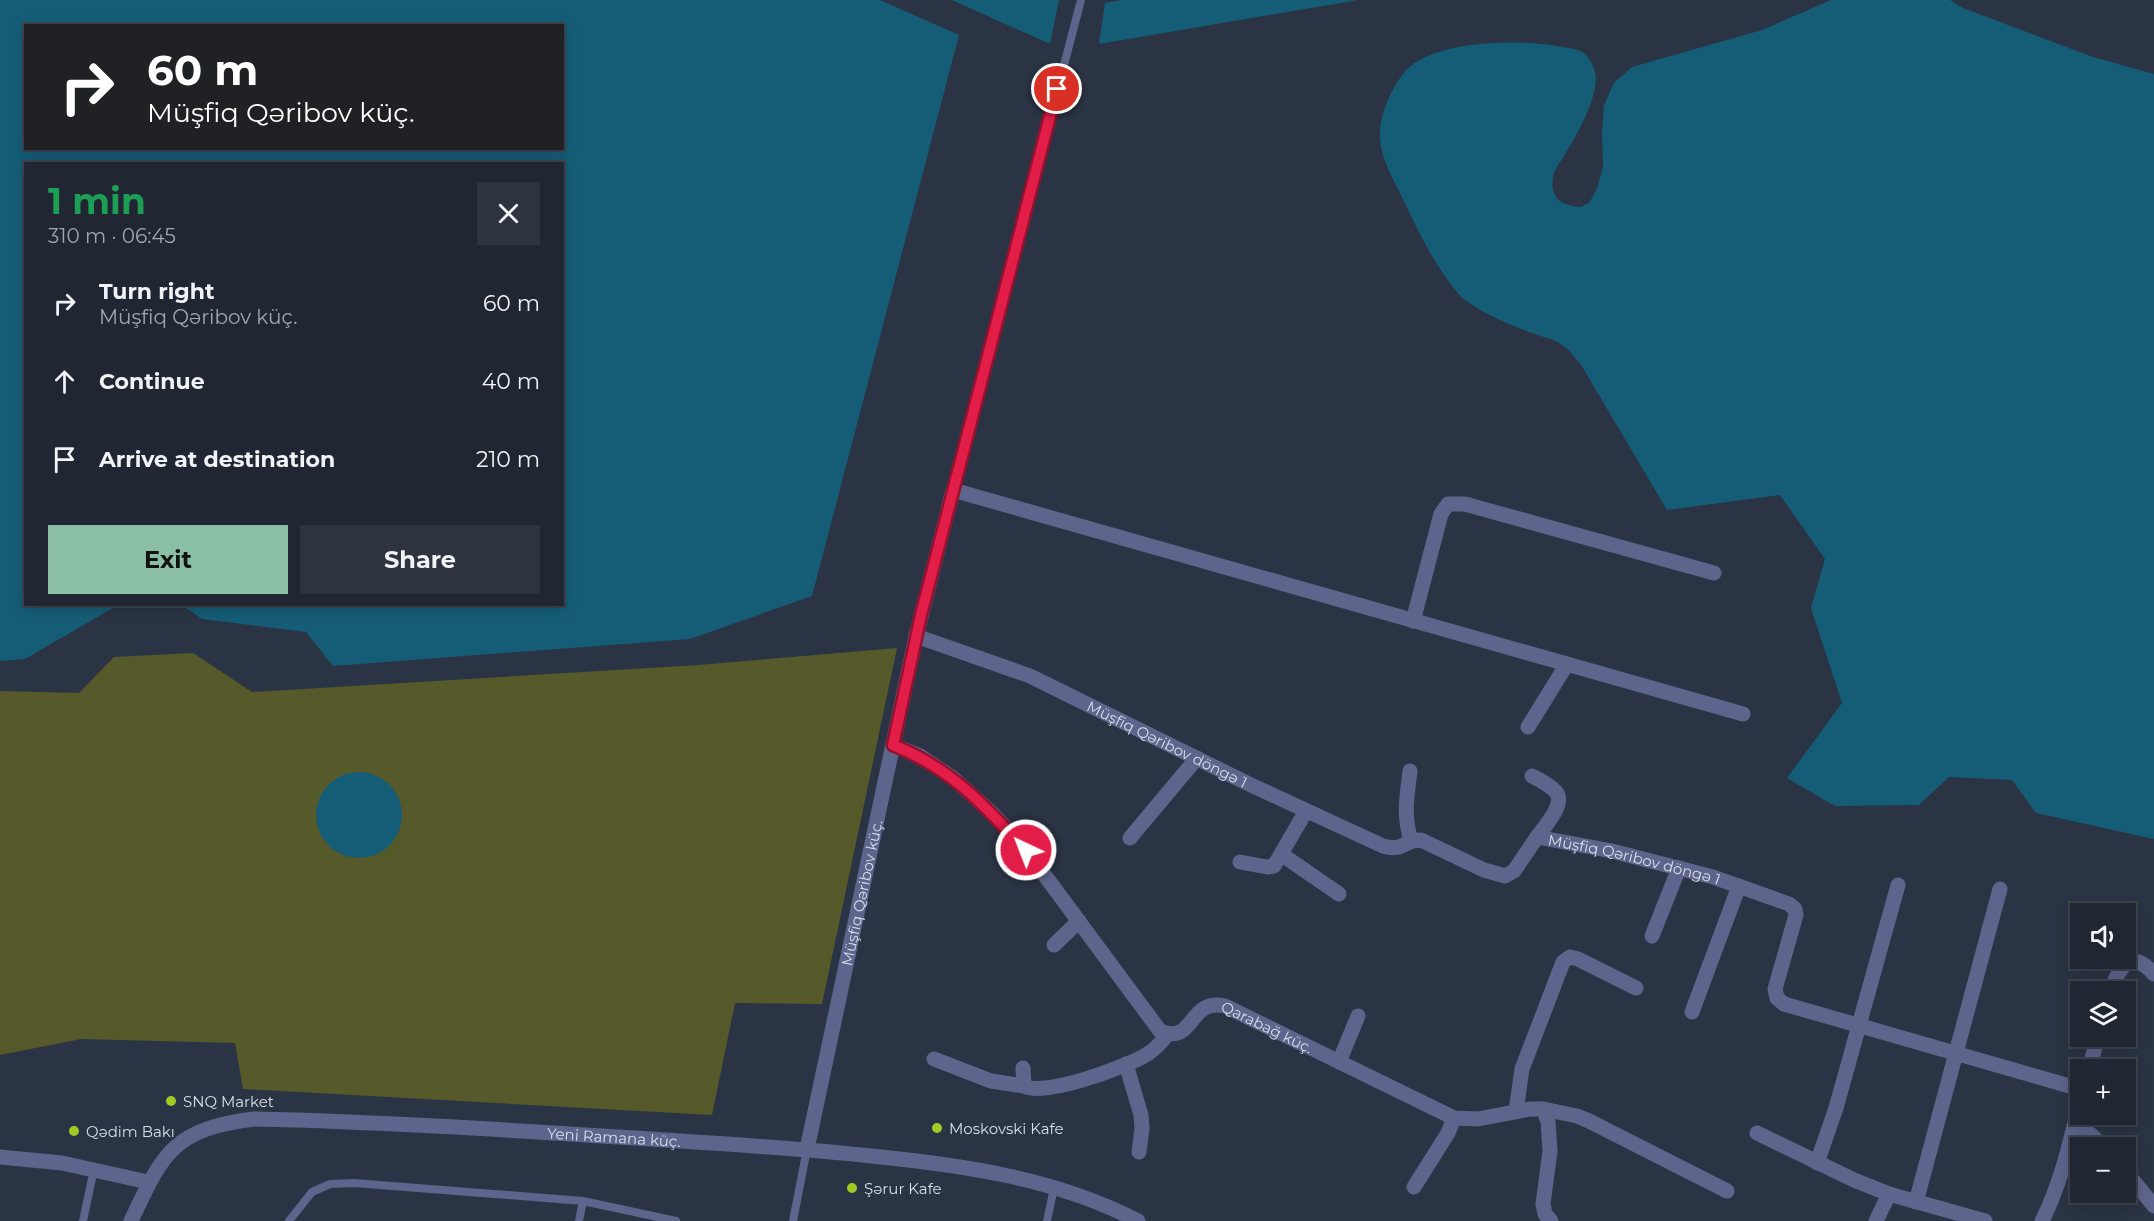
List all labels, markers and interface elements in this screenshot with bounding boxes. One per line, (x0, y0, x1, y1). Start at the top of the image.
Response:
text: 60 m (147, 44, 258, 96)
icon: right (48, 48, 126, 126)
pin (1031, 63, 1082, 114)
icon: arrive (1040, 72, 1073, 105)
text: Müşfiq Qəribov küç. (147, 96, 415, 129)
text: 1 min (48, 179, 146, 223)
button: close (477, 182, 540, 245)
text: 310 m · 06:45 (48, 224, 176, 248)
text: Turn right (99, 278, 214, 305)
icon: right (48, 287, 81, 320)
text: 60 m (483, 290, 540, 317)
text: Müşfiq Qəribov küç. (99, 305, 297, 329)
icon: ahead (48, 365, 81, 398)
text: Continue (99, 368, 205, 395)
text: 40 m (482, 368, 540, 395)
icon: arrive (48, 443, 81, 476)
text: Arrive at destination (99, 446, 335, 473)
text: 210 m (476, 446, 540, 473)
button: Exit (48, 525, 288, 594)
button: Share (300, 525, 540, 594)
street label: Müşfiq Qəribov döngə 1 (1084, 696, 1251, 791)
street label: Müşfiq Qəribov küç. (837, 818, 886, 968)
position arrow (994, 818, 1058, 882)
street label: Müşfiq Qəribov döngə 1 (1547, 830, 1723, 888)
map controls (2070, 903, 2136, 1203)
button: sound (2070, 903, 2136, 969)
button: layers (2070, 981, 2136, 1047)
street label: Qarabağ küç. (1218, 996, 1316, 1057)
button: + (2070, 1059, 2136, 1125)
place label: SNQ Market (183, 1092, 274, 1111)
marker: SNQ Market (164, 1094, 178, 1108)
place label: Moskovski Kafe (949, 1119, 1064, 1138)
marker: Moskovski Kafe (930, 1121, 944, 1135)
place label: Qədim Bakı (86, 1122, 175, 1141)
street label: Yeni Ramana küç. (546, 1123, 681, 1151)
marker: Qədim Bakı (67, 1124, 81, 1138)
button: − (2070, 1137, 2136, 1203)
place label: Şərur Kafe (864, 1179, 942, 1198)
marker: Şərur Kafe (845, 1181, 859, 1195)

